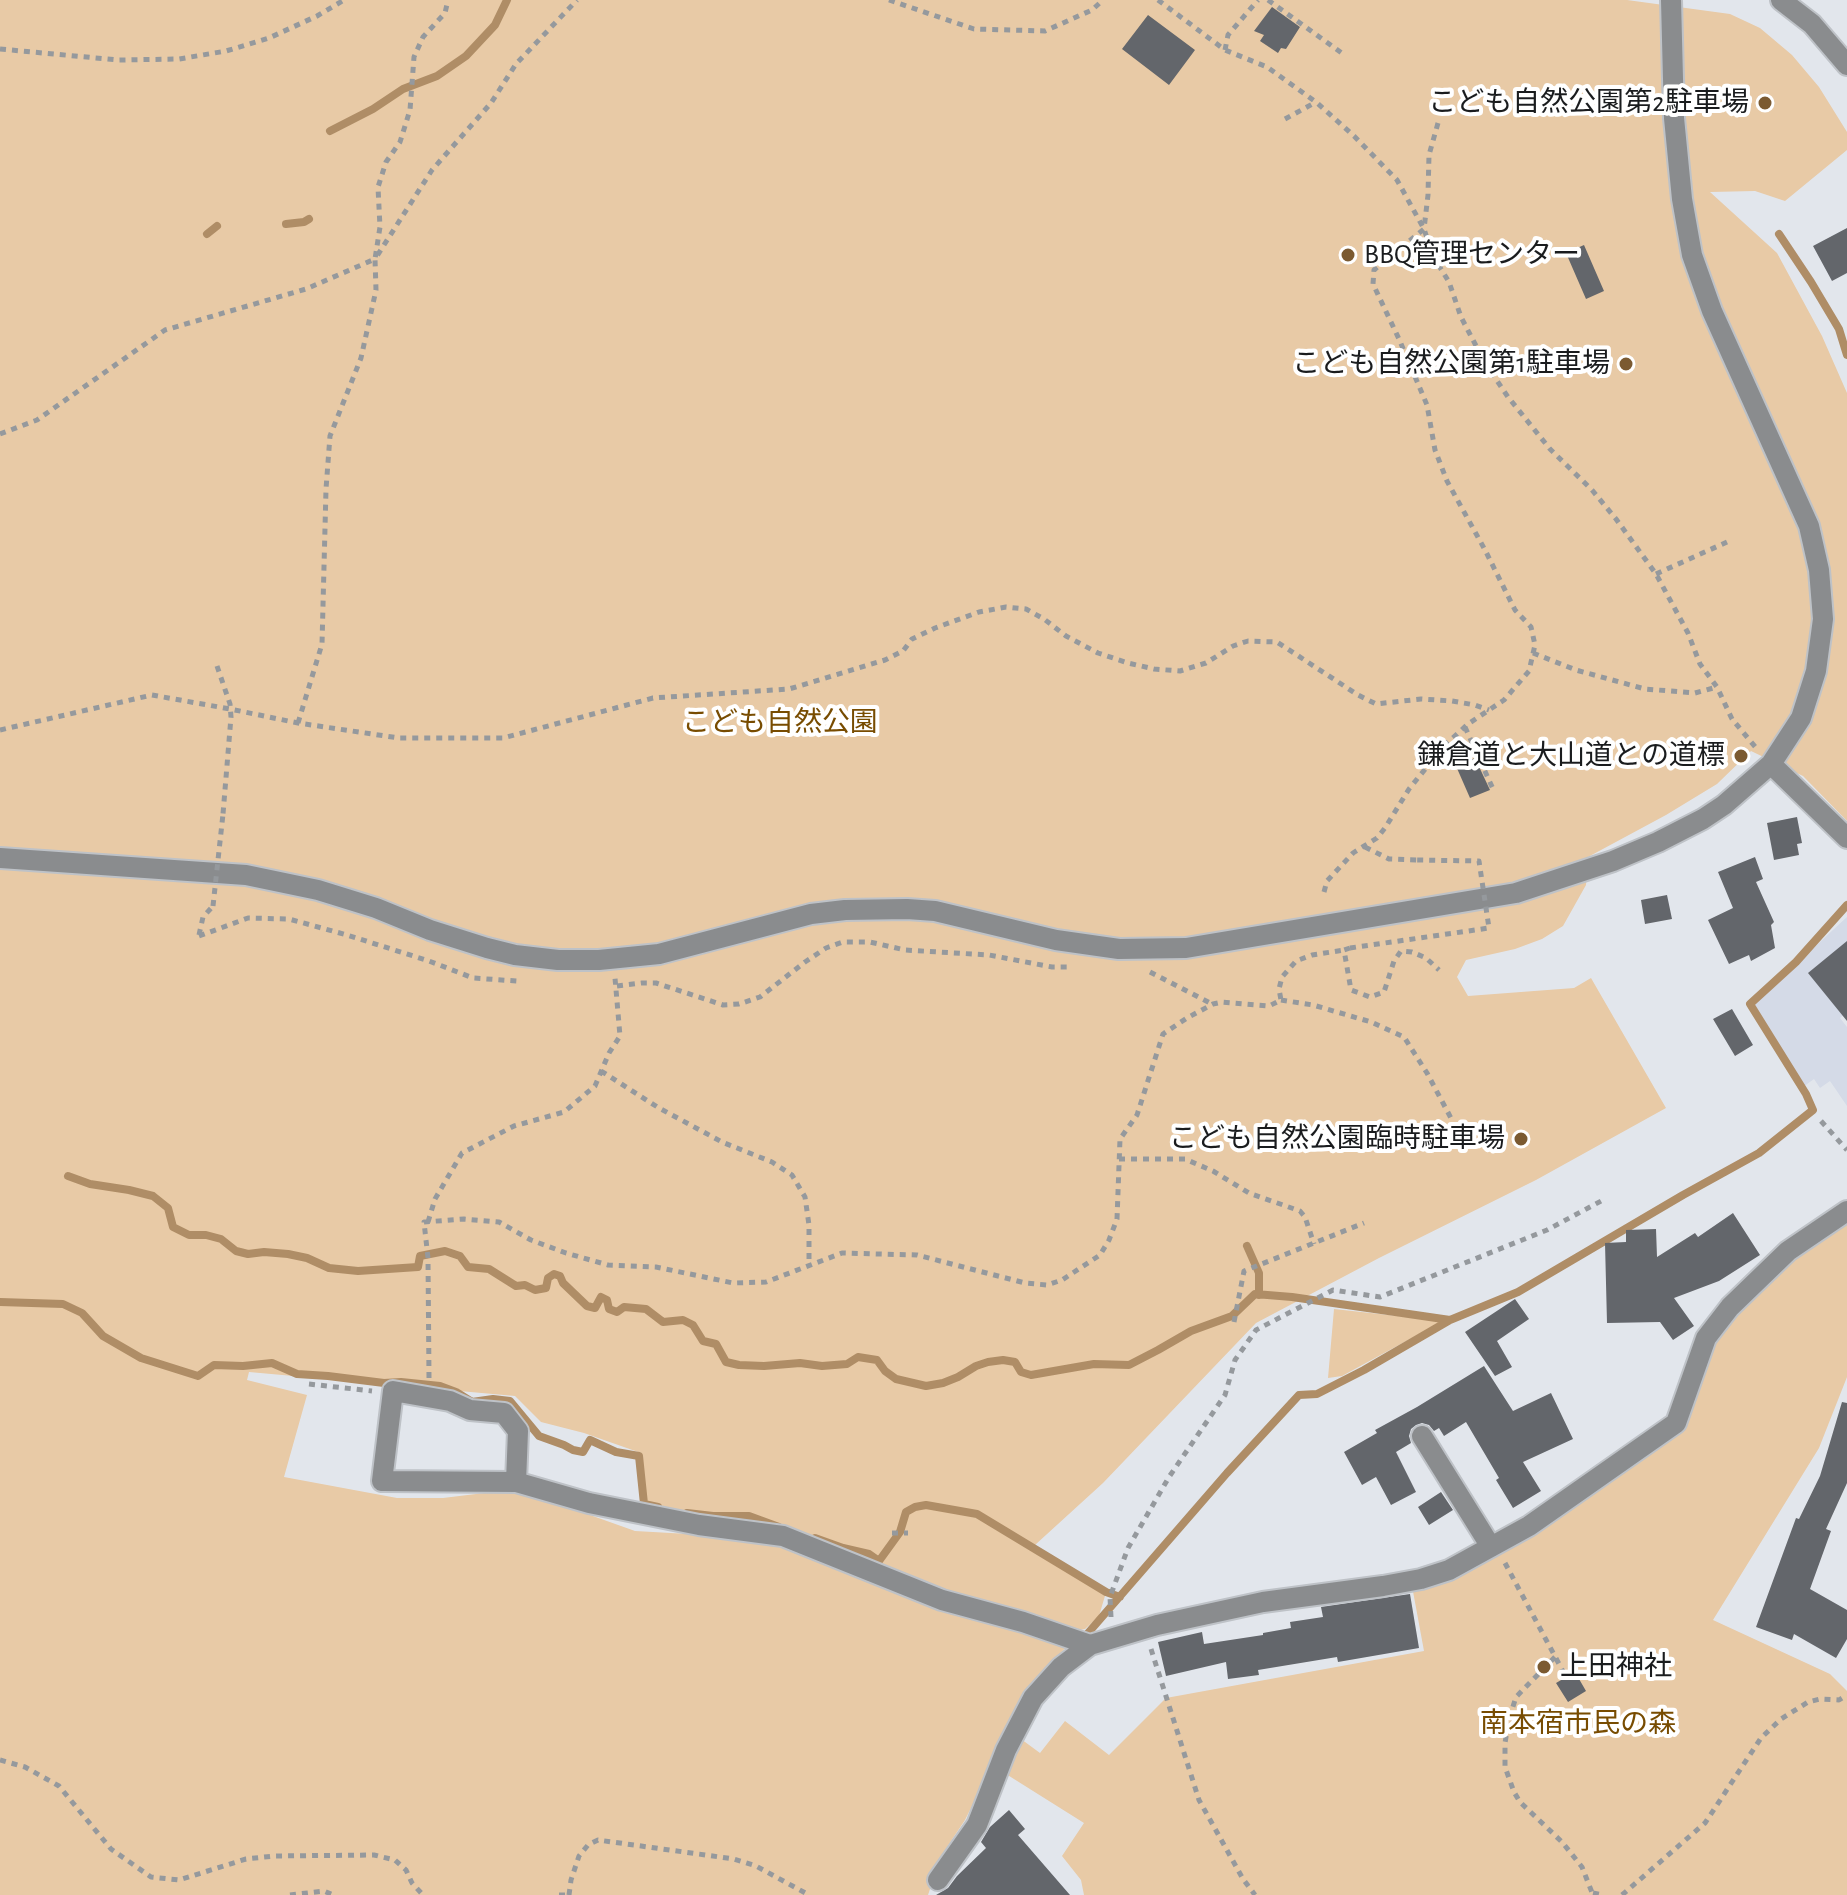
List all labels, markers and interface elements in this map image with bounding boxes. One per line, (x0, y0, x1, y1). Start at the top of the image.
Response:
place label: こども自然公園第2駐車場 (1428, 86, 1749, 120)
marker: こども自然公園第2駐車場 (1756, 94, 1774, 112)
place label: BBQ管理センター (1364, 238, 1580, 272)
marker: BBQ管理センター (1339, 246, 1357, 264)
place label: こども自然公園第1駐車場 (1292, 347, 1610, 381)
marker: こども自然公園第1駐車場 (1617, 355, 1635, 373)
park label: こども自然公園 (682, 706, 878, 740)
place label: 鎌倉道と大山道との道標 (1417, 739, 1725, 773)
marker: 鎌倉道と大山道との道標 (1732, 747, 1750, 765)
place label: こども自然公園臨時駐車場 (1169, 1122, 1505, 1156)
marker: こども自然公園臨時駐車場 (1512, 1130, 1530, 1148)
place label: 上田神社 (1560, 1650, 1672, 1684)
marker: 上田神社 (1535, 1658, 1553, 1676)
park label: 南本宿市民の森 (1480, 1707, 1676, 1741)

